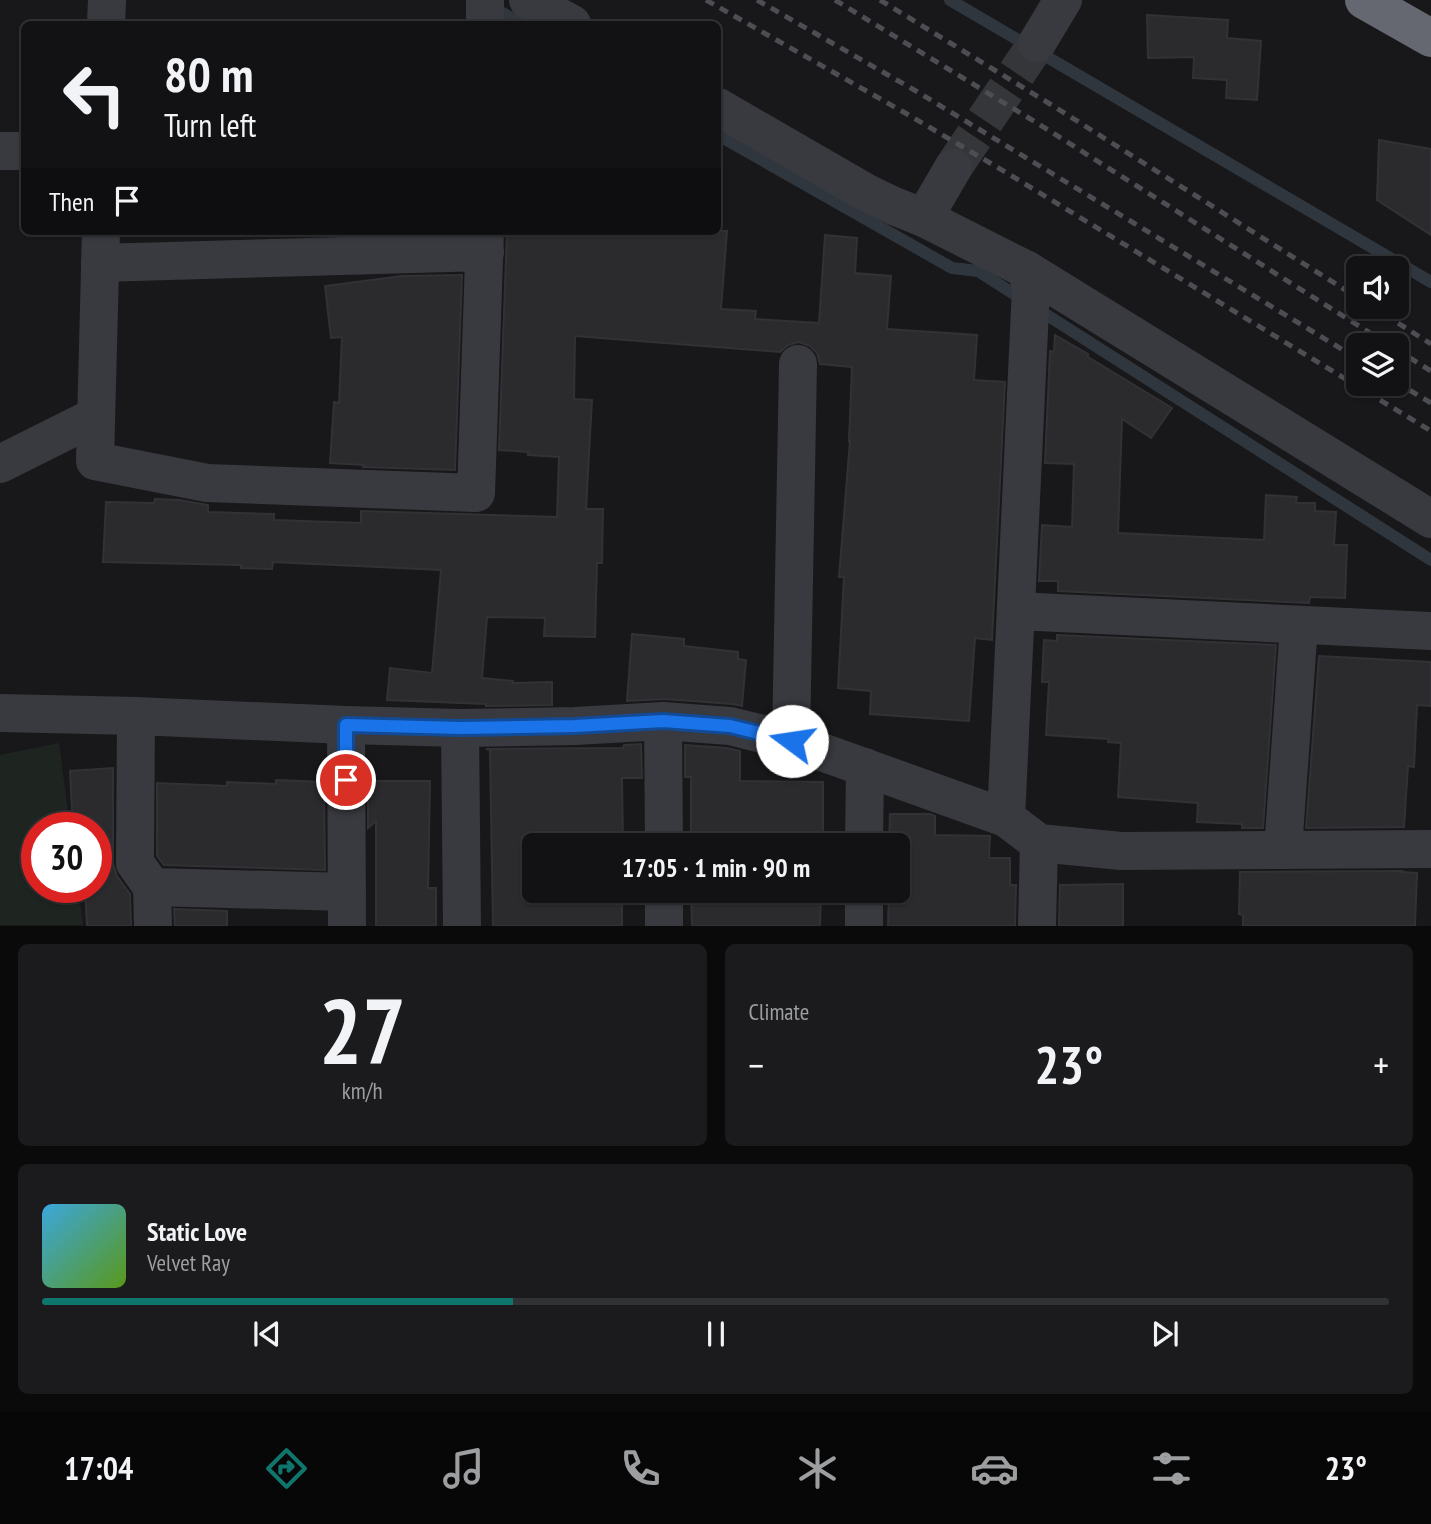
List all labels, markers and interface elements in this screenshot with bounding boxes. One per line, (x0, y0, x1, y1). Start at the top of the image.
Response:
text: 80 m (164, 42, 253, 106)
icon: left (49, 49, 140, 140)
text: Turn left (164, 104, 256, 146)
icon: arrive (108, 182, 146, 220)
text: Then (49, 185, 94, 218)
map controls (1346, 256, 1409, 396)
button: sound (1346, 256, 1409, 319)
button: layers (1346, 333, 1409, 396)
position arrow (755, 704, 829, 778)
pin (316, 750, 376, 810)
icon: arrive (327, 761, 365, 799)
speed limit sign: 30 (21, 812, 112, 903)
text: 17:05 · 1 min · 90 m (622, 851, 810, 884)
text: 27 (319, 971, 406, 1089)
text: Climate (749, 997, 809, 1026)
text: 23° (1034, 1031, 1103, 1098)
text: − (749, 1040, 764, 1089)
text: + (1373, 1040, 1389, 1089)
text: km/h (342, 1076, 383, 1105)
text: Static Love (147, 1215, 247, 1248)
text: Velvet Ray (147, 1248, 230, 1277)
icon: previous (248, 1315, 286, 1353)
icon: pause (697, 1315, 735, 1353)
icon: next (1146, 1315, 1184, 1353)
icon: directions (262, 1444, 311, 1493)
icon: music (439, 1444, 488, 1493)
icon: phone (616, 1444, 665, 1493)
icon: climate (793, 1444, 842, 1493)
icon: car (970, 1444, 1019, 1493)
icon: filters (1147, 1444, 1196, 1493)
text: 17:04 (64, 1447, 133, 1489)
text: 23° (1325, 1447, 1367, 1489)

